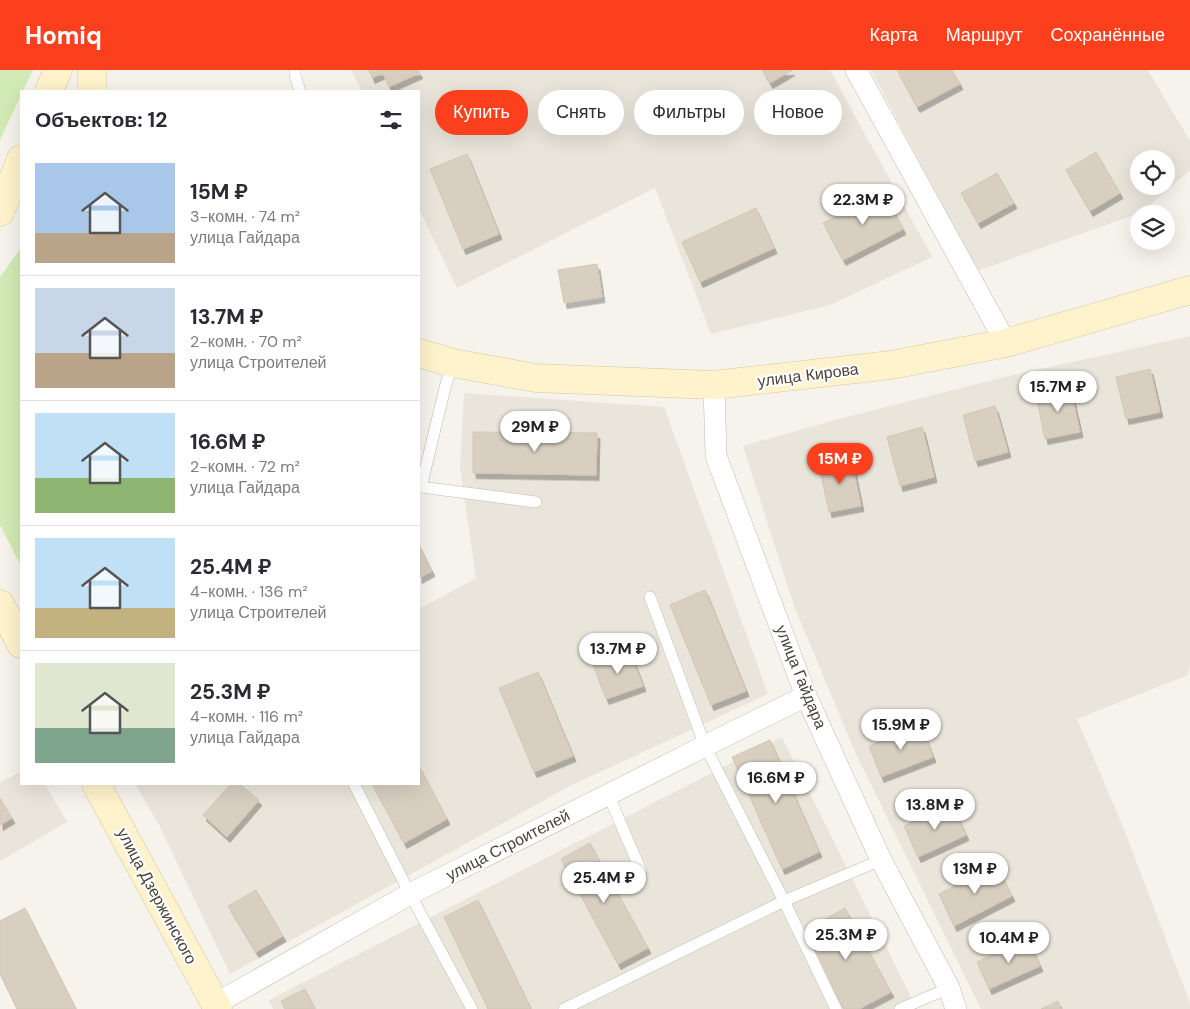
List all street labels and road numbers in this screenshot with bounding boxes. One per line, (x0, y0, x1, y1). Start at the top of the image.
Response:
street label: улица Кирова (756, 358, 860, 392)
street label: улица Гайдара (771, 622, 831, 732)
street label: улица Строителей (442, 805, 574, 885)
street label: улица Дзержинского (112, 824, 202, 968)

